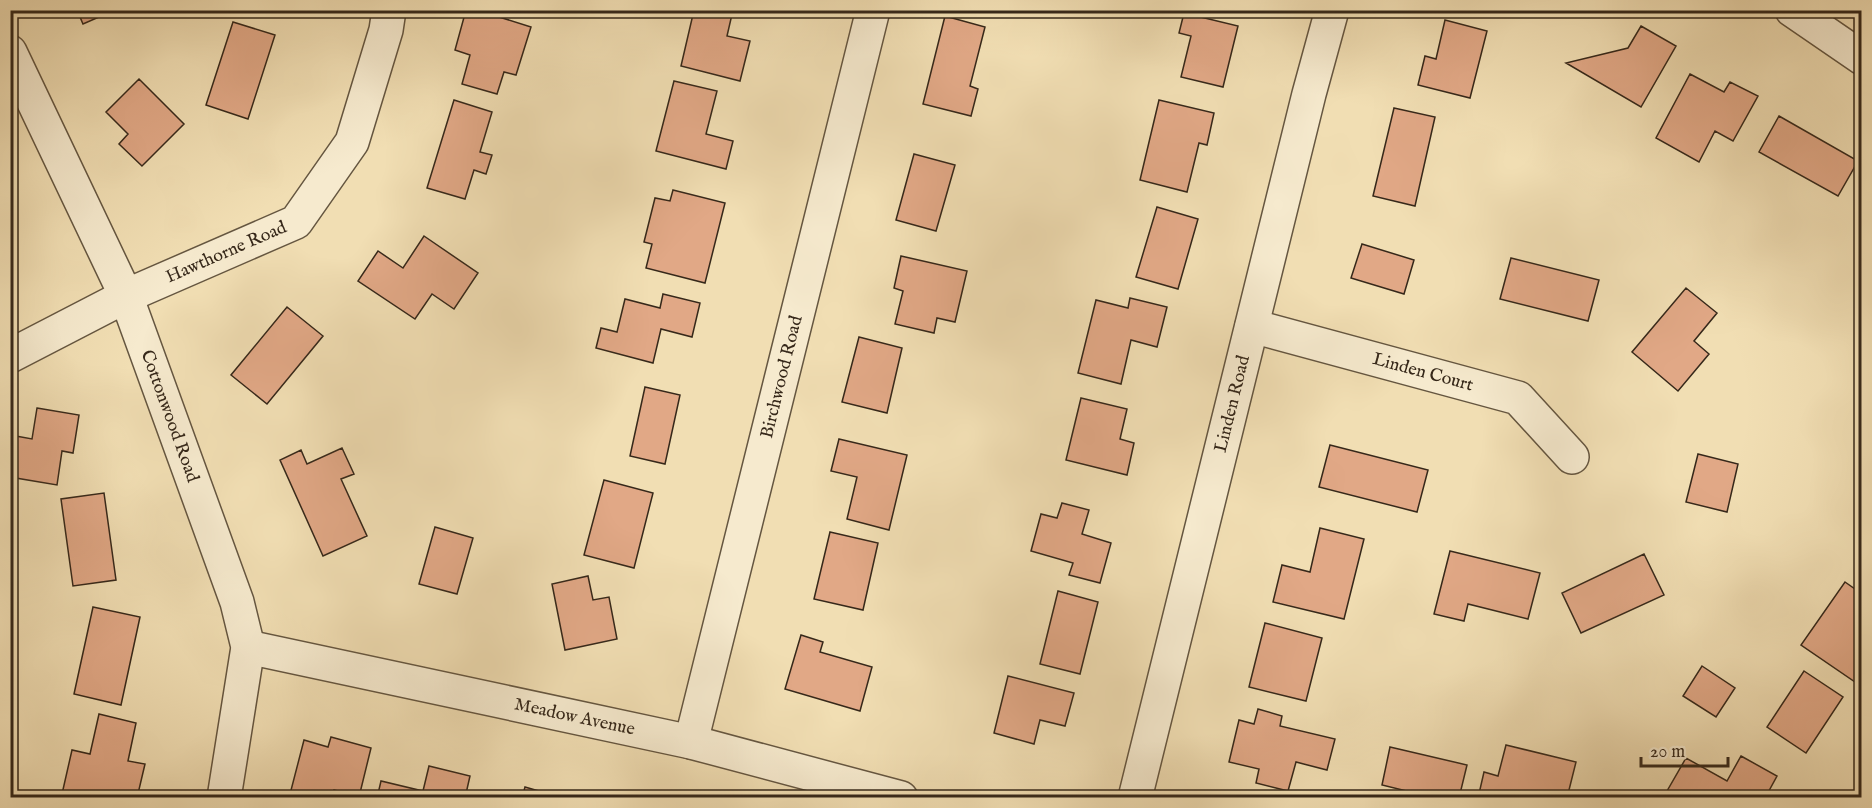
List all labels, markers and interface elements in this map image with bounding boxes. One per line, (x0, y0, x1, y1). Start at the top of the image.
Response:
street label: Hawthorne Road (162, 216, 291, 289)
street label: Birchwood Road (755, 313, 808, 441)
street label: Cottonwood Road (135, 347, 204, 486)
street label: Linden Court (1370, 348, 1476, 397)
street label: Linden Road (1209, 353, 1256, 455)
street label: Meadow Avenue (512, 693, 637, 741)
scale bar (1641, 730, 1728, 768)
text: 20 m (1650, 741, 1685, 764)

